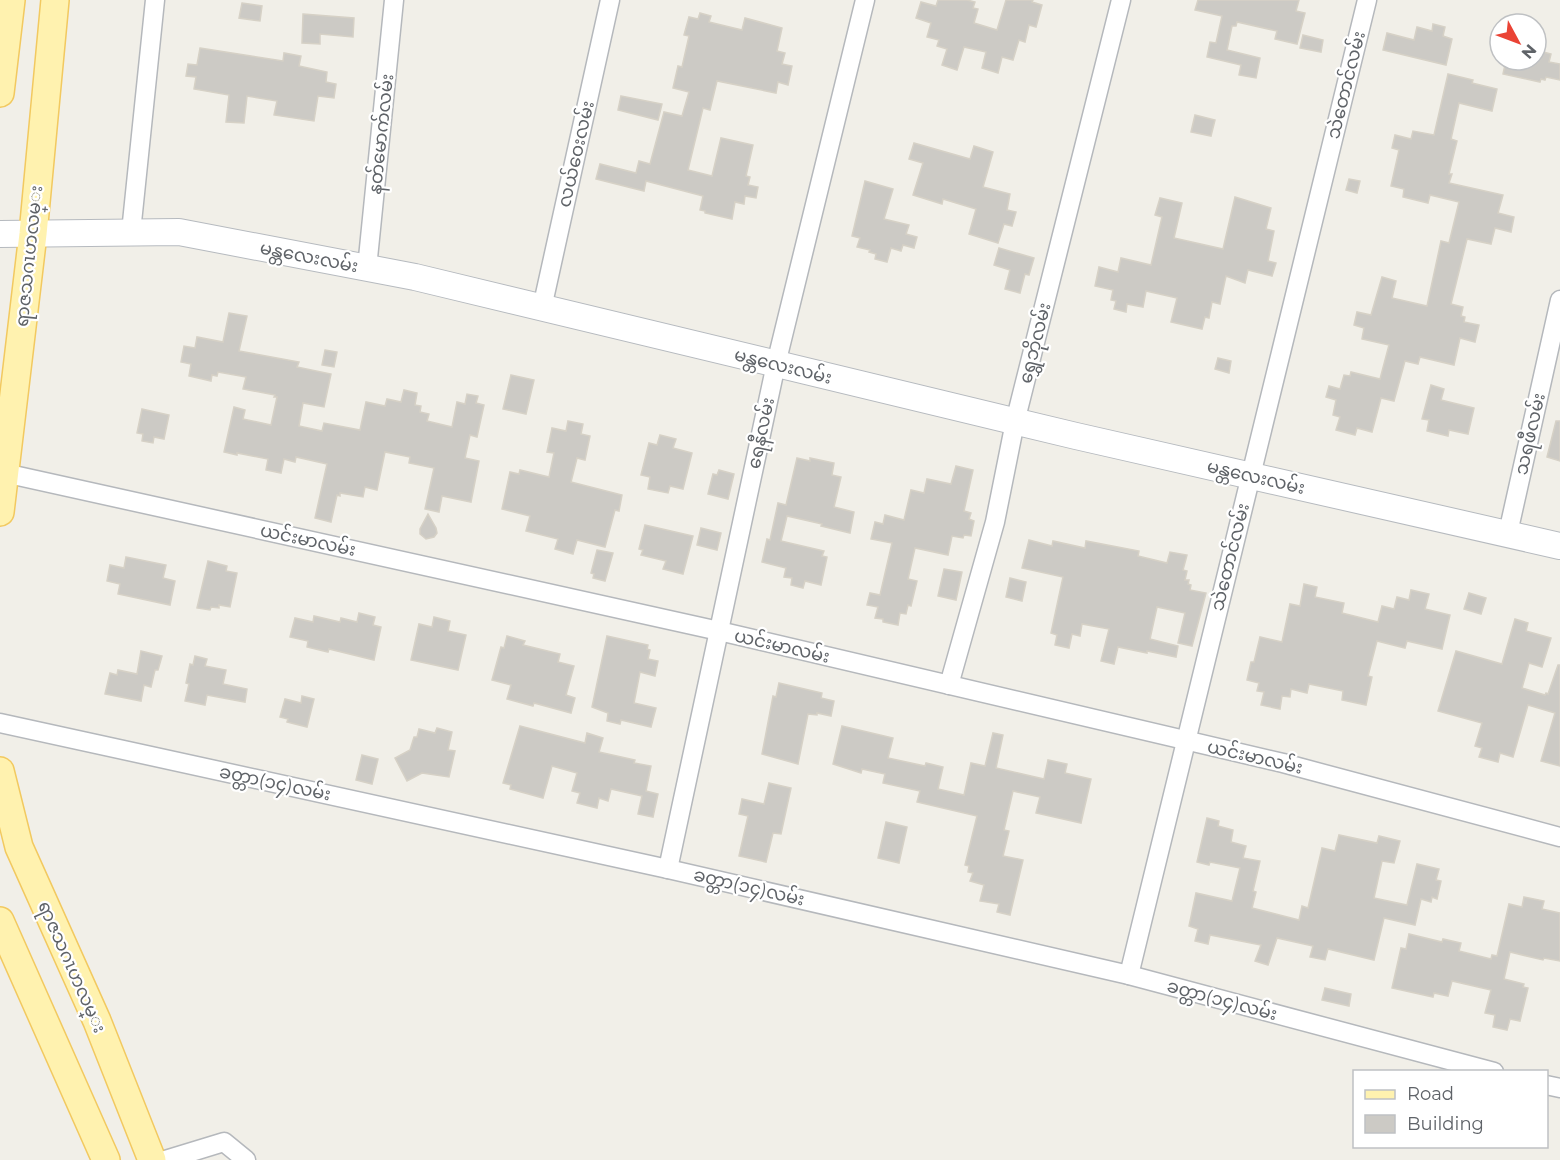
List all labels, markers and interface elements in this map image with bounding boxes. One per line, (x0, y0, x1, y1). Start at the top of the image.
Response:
north arrow (1488, 12, 1548, 72)
street label: သဲတောင်လမ်း (1320, 28, 1370, 141)
text: N (1518, 40, 1540, 63)
street label: နတ်မောက်လမ်း (362, 73, 402, 196)
street label: လယ်ဝေးလမ်း (551, 98, 599, 209)
street label: ရာဇသဂၤဟလမ္း (11, 184, 51, 328)
street label: မန္တလေးလမ်း (257, 235, 360, 281)
street label: ရွှေဘိုလမ်း (1011, 300, 1060, 387)
street label: မန္တလေးလမ်း (731, 341, 835, 393)
street label: သရဖီလမ်း (1507, 390, 1554, 478)
street label: ရေနီလမ်း (740, 395, 783, 472)
street label: မန္တလေးလမ်း (1204, 453, 1308, 503)
street label: သဲတောင်လမ်း (1204, 500, 1254, 613)
street label: ယင်းမာလမ်း (258, 517, 358, 561)
street label: ယင်းမာလမ်း (732, 622, 832, 668)
street label: ယင်းမာလမ်း (1205, 733, 1305, 779)
street label: ခတ္တာ(၁၄)လမ်း (216, 758, 333, 809)
street label: ခတ္တာ(၁၄)လမ်း (690, 862, 807, 914)
street label: ရာဇသဂၤဟလမ္း (29, 898, 111, 1038)
street label: ခတ္တာ(၁၄)လမ်း (1163, 973, 1280, 1029)
legend (1353, 1070, 1548, 1148)
text: Road (1407, 1083, 1454, 1105)
text: Building (1407, 1113, 1484, 1135)

